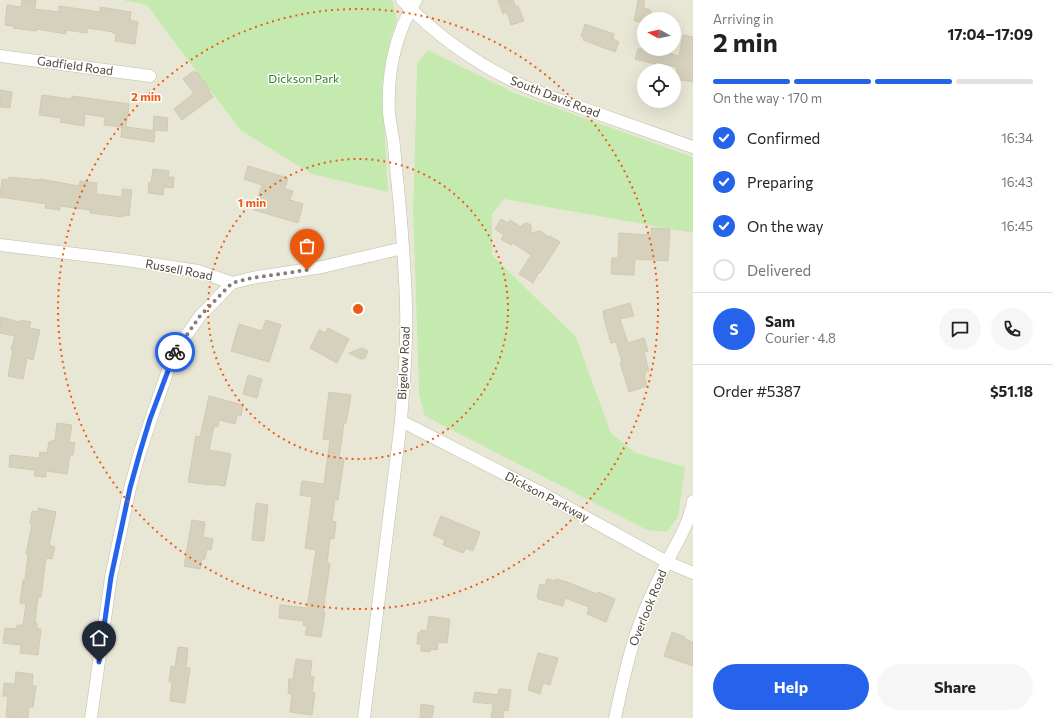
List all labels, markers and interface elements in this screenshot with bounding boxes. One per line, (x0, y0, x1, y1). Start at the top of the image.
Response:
text: Arriving in (713, 11, 773, 27)
north arrow (637, 12, 681, 56)
map controls (637, 12, 681, 108)
text: 17:04–17:09 (947, 25, 1033, 43)
text: 2 min (713, 26, 778, 57)
street label: Gadfield Road (36, 53, 114, 77)
button: locate (637, 64, 681, 108)
park label: Dickson Park (268, 71, 340, 85)
street label: South Davis Road (508, 73, 602, 120)
text: 2 min (131, 89, 161, 103)
text: On the way · 170 m (713, 90, 822, 106)
icon: check (713, 127, 735, 149)
text: Confirmed (747, 129, 820, 147)
text: 16:34 (1001, 130, 1033, 146)
icon: check (713, 171, 735, 193)
text: Preparing (747, 173, 813, 191)
text: 16:43 (1001, 174, 1033, 190)
text: 1 min (238, 195, 266, 209)
icon: check (713, 215, 735, 237)
text: On the way (747, 217, 824, 235)
text: 16:45 (1001, 218, 1033, 234)
pin (290, 229, 324, 270)
icon: bag (296, 235, 318, 257)
street label: Russell Road (144, 256, 214, 282)
text: Delivered (747, 261, 811, 279)
centre of rings (351, 302, 365, 316)
button: chat (939, 308, 981, 350)
button: phone (991, 308, 1033, 350)
text: Sam (765, 312, 795, 330)
text: S (729, 320, 739, 338)
street label: Bigelow Road (394, 326, 412, 400)
text: Courier · 4.8 (765, 330, 836, 346)
courier (155, 332, 195, 372)
icon: bike (164, 341, 186, 363)
text: Order #5387 (713, 382, 801, 400)
text: $51.18 (990, 382, 1033, 400)
street label: Dickson Parkway (503, 468, 592, 524)
street label: Overlook Road (625, 567, 669, 648)
pin (82, 621, 116, 662)
icon: home (88, 627, 110, 649)
button: Help (713, 664, 869, 710)
button: Share (877, 664, 1033, 710)

